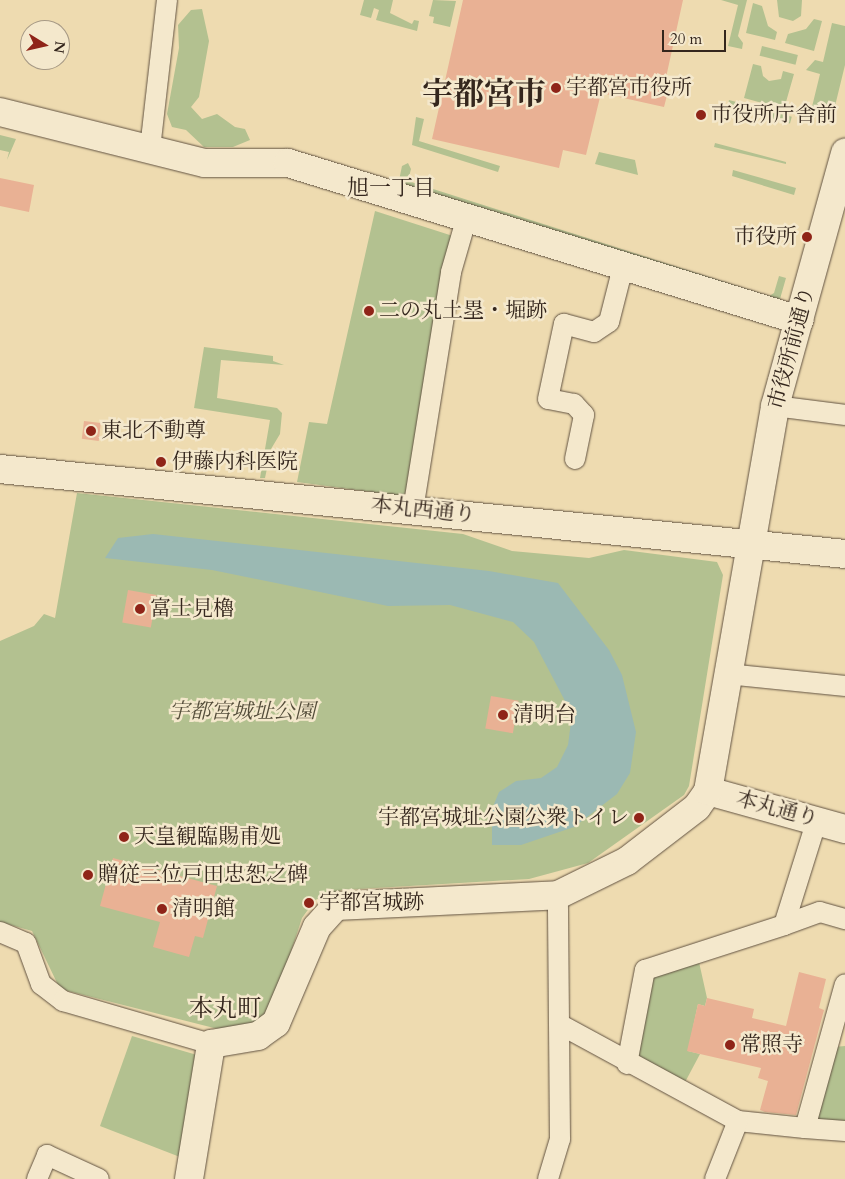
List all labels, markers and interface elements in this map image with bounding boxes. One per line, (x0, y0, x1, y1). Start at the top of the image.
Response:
north arrow (20, 20, 70, 70)
scale bar (665, 20, 729, 52)
text: 20 m (670, 29, 702, 49)
text: N (49, 40, 70, 55)
place label: 宇都宮市役所 (566, 75, 692, 101)
district label: 宇都宮市 (422, 76, 546, 114)
marker: 宇都宮市役所 (550, 82, 562, 94)
place label: 市役所庁舎前 (711, 102, 837, 128)
marker: 市役所庁舎前 (695, 109, 707, 121)
district label: 旭一丁目 (347, 176, 435, 202)
place label: 市役所 (734, 224, 797, 250)
marker: 市役所 (801, 231, 813, 243)
street label: 市役所前通り (764, 284, 820, 412)
place label: 二の丸土塁・堀跡 (379, 298, 547, 324)
marker: 二の丸土塁・堀跡 (363, 305, 375, 317)
place label: 東北不動尊 (101, 418, 206, 444)
marker: 東北不動尊 (85, 425, 97, 437)
place label: 伊藤内科医院 (172, 449, 298, 475)
marker: 伊藤内科医院 (154, 455, 168, 469)
street label: 本丸西通り (369, 492, 477, 528)
place label: 富士見櫓 (150, 596, 234, 622)
marker: 富士見櫓 (134, 603, 146, 615)
park label: 宇都宮城址公園 (169, 699, 315, 725)
place label: 清明台 (513, 702, 576, 728)
marker: 清明台 (497, 709, 509, 721)
street label: 本丸通り (733, 786, 821, 832)
place label: 宇都宮城址公園公衆トイレ (377, 805, 629, 831)
marker: 宇都宮城址公園公衆トイレ (633, 812, 645, 824)
place label: 天皇観臨賜甫処 (134, 824, 281, 850)
marker: 天皇観臨賜甫処 (118, 831, 130, 843)
place label: 贈従三位戸田忠恕之碑 (98, 862, 308, 888)
marker: 贈従三位戸田忠恕之碑 (82, 869, 94, 881)
place label: 宇都宮城跡 (319, 890, 424, 916)
place label: 清明館 (172, 896, 235, 922)
marker: 宇都宮城跡 (303, 897, 315, 909)
marker: 清明館 (156, 903, 168, 915)
district label: 本丸町 (189, 995, 261, 1023)
place label: 常照寺 (740, 1032, 803, 1058)
marker: 常照寺 (724, 1039, 736, 1051)

